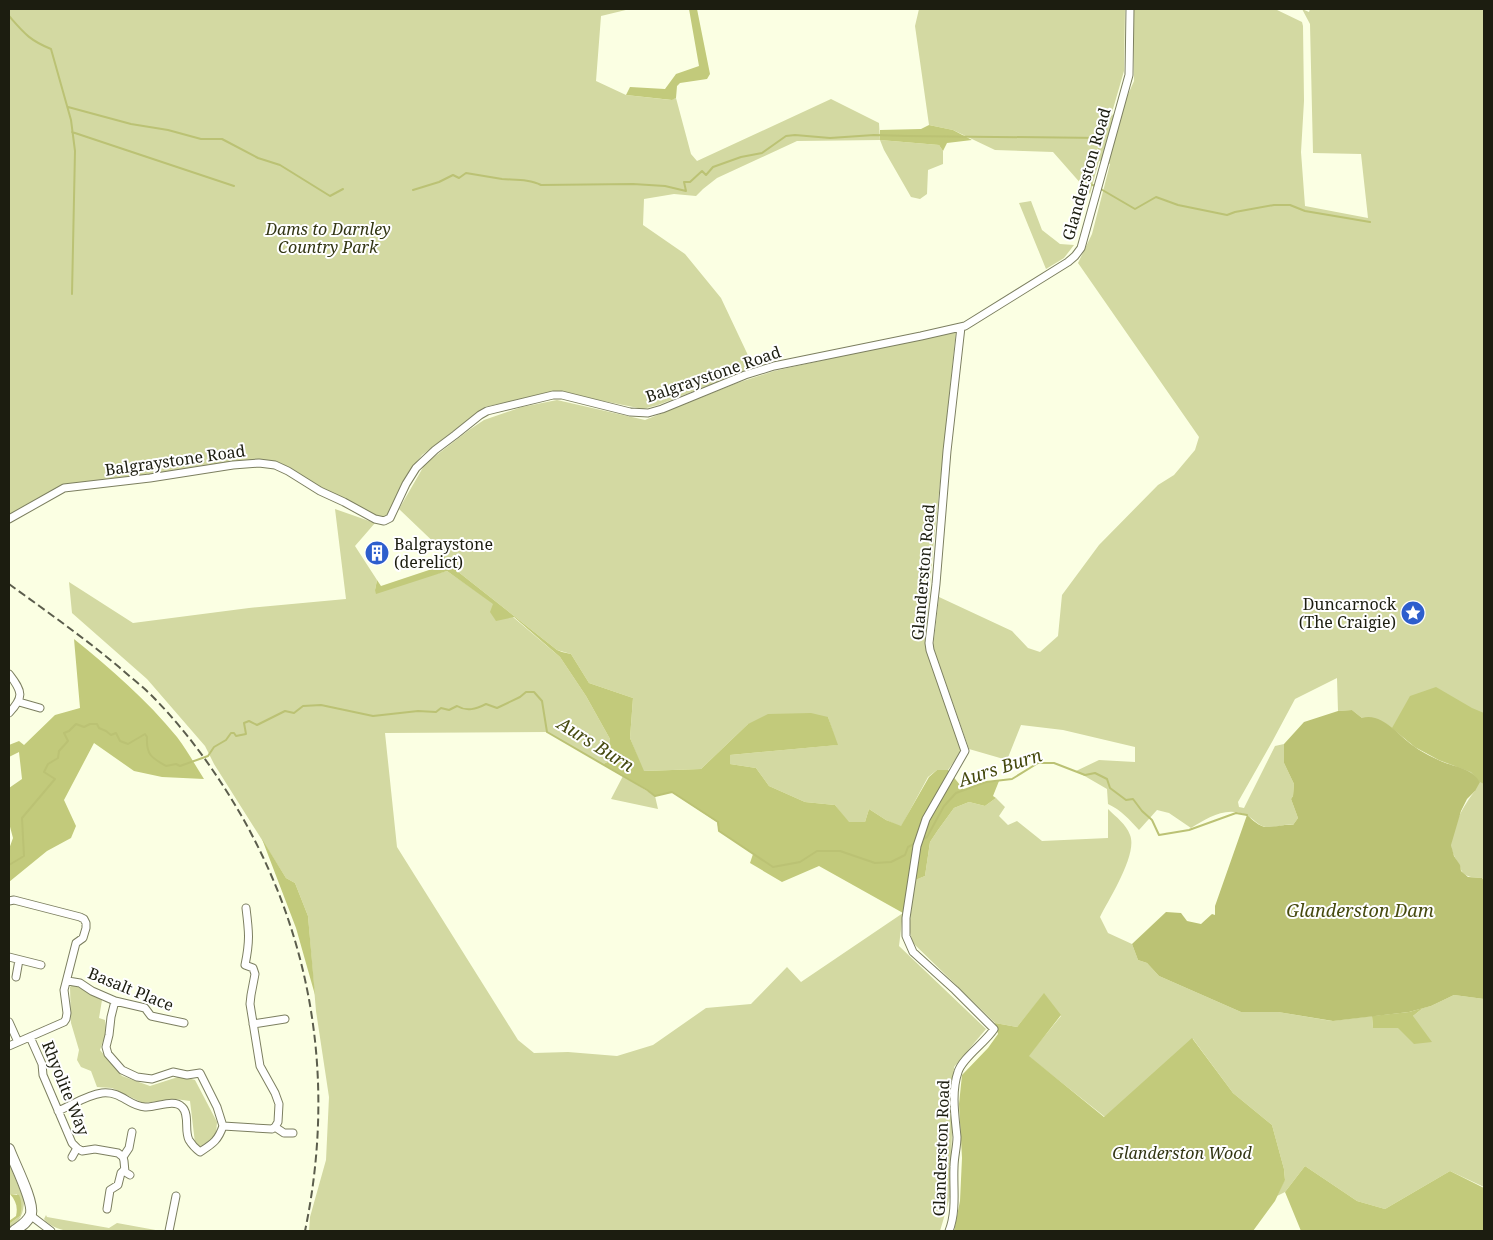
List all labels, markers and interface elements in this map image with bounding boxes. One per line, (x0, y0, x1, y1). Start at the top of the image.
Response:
street label: Glanderston Road (1057, 105, 1115, 243)
park label: Dams to Darnley Country Park (264, 218, 391, 258)
street label: Balgraystone Road (642, 340, 784, 407)
street label: Balgraystone Road (103, 439, 247, 481)
street label: Glanderston Road (906, 503, 940, 641)
place label: Balgraystone (derelict) (394, 533, 493, 573)
building icon: Balgraystone (derelict) (364, 540, 390, 566)
place label: Duncarnock (The Craigie) (1299, 593, 1397, 633)
place icon: Duncarnock (The Craigie) (1400, 600, 1426, 626)
water label: Aurs Burn (551, 710, 639, 777)
water label: Aurs Burn (953, 742, 1045, 792)
water label: Glanderston Dam (1286, 898, 1434, 922)
street label: Basalt Place (85, 962, 177, 1016)
street label: Rhyolite Way (37, 1037, 95, 1140)
street label: Glanderston Road (928, 1079, 954, 1217)
park label: Glanderston Wood (1112, 1142, 1252, 1164)

